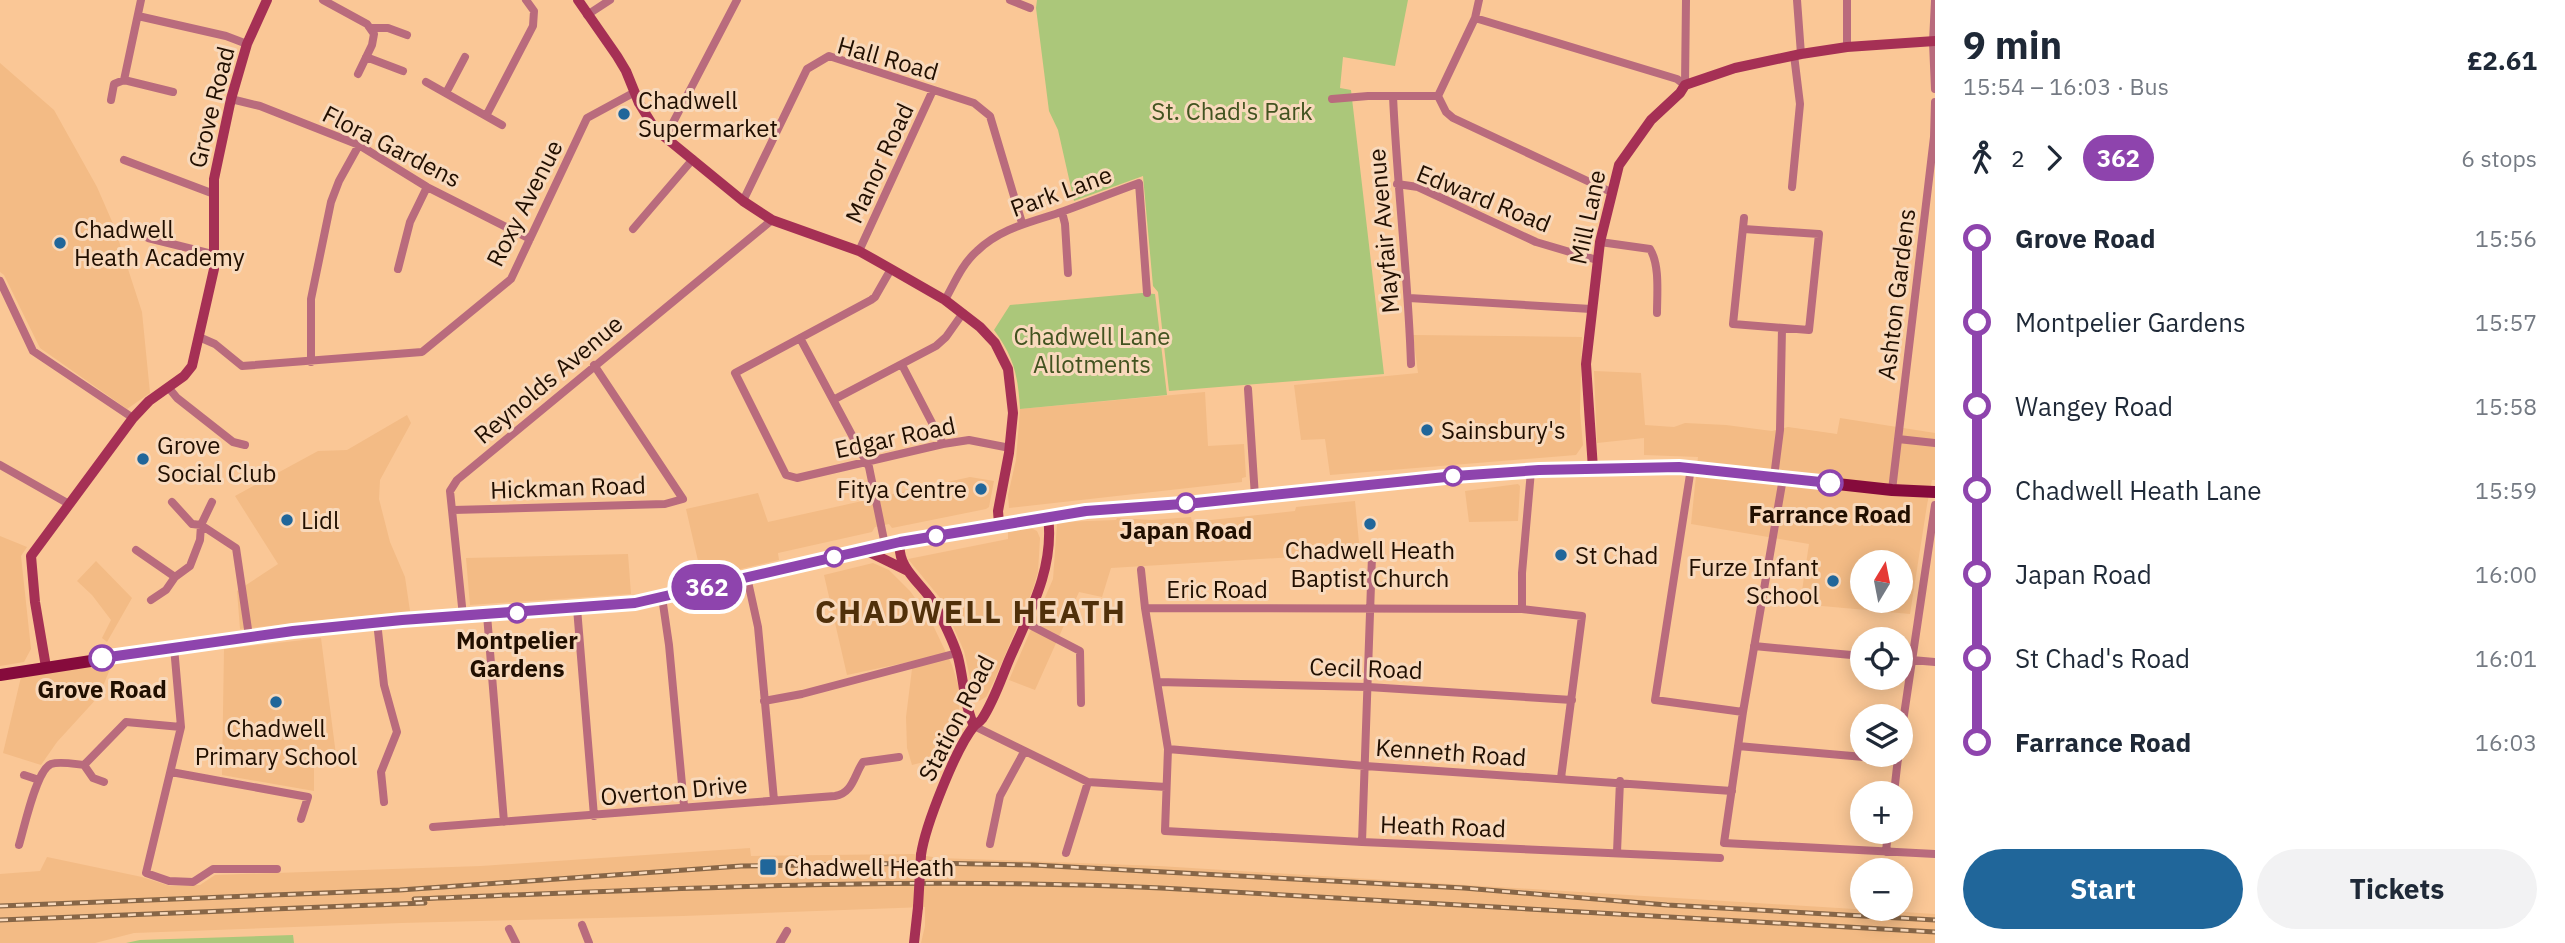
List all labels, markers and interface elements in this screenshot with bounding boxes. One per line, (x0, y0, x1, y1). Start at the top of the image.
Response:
text: 9 min (1963, 20, 2062, 69)
street label: Hall Road (834, 28, 942, 88)
street label: Grove Road (180, 43, 242, 171)
text: £2.61 (2467, 43, 2537, 77)
text: 15:54 – 16:03 · Bus (1963, 71, 2169, 101)
place label: Chadwell Supermarket (638, 84, 778, 144)
park label: St. Chad's Park (1151, 95, 1313, 127)
street label: Flora Gardens (317, 97, 467, 195)
street label: Manor Road (837, 98, 921, 228)
marker: Chadwell Supermarket (616, 106, 632, 122)
street label: Roxy Avenue (478, 134, 570, 272)
icon: walk (1963, 139, 2001, 177)
icon: forward (2035, 139, 2073, 177)
text: 362 (2097, 142, 2140, 174)
text: 2 (2011, 143, 2025, 173)
text: 6 stops (2461, 143, 2537, 173)
street label: Mayfair Avenue (1360, 147, 1406, 315)
street label: Edward Road (1412, 157, 1556, 239)
street label: Park Lane (1006, 158, 1116, 224)
street label: Mill Lane (1561, 167, 1613, 267)
street label: Ashton Gardens (1870, 207, 1922, 381)
place label: Chadwell Heath Academy (74, 213, 245, 273)
text: Grove Road (2015, 221, 2155, 255)
text: 15:56 (2475, 223, 2537, 253)
marker: Chadwell Heath Academy (52, 235, 68, 251)
text: Montpelier Gardens (2015, 305, 2246, 339)
street label: Reynolds Avenue (467, 307, 629, 451)
text: 15:57 (2475, 307, 2537, 337)
park label: Chadwell Lane Allotments (1014, 320, 1170, 380)
text: Wangey Road (2015, 389, 2173, 423)
text: 15:58 (2475, 391, 2537, 421)
street label: Edgar Road (832, 409, 958, 465)
place label: Sainsbury's (1441, 414, 1566, 446)
marker: Sainsbury's (1419, 422, 1435, 438)
place label: Grove Social Club (157, 429, 276, 489)
marker: Grove Social Club (135, 451, 151, 467)
unlabelled marker (1443, 466, 1463, 486)
street label: Hickman Road (490, 468, 646, 506)
marker: Farrance Road (1817, 470, 1843, 496)
place label: Fitya Centre (837, 473, 967, 505)
text: Chadwell Heath Lane (2015, 473, 2262, 507)
text: 15:59 (2475, 475, 2537, 505)
marker: Fitya Centre (973, 481, 989, 497)
marker: Japan Road (1176, 493, 1196, 513)
place label: Farrance Road (1749, 498, 1911, 530)
place label: Lidl (301, 504, 339, 536)
marker: Lidl (279, 512, 295, 528)
place label: Japan Road (1120, 514, 1252, 546)
marker: Chadwell Heath Baptist Church (1362, 516, 1378, 532)
unlabelled marker (926, 526, 946, 546)
place label: Chadwell Heath Baptist Church (1285, 534, 1455, 594)
place label: St Chad (1575, 539, 1658, 571)
unlabelled marker (824, 547, 844, 567)
marker: St Chad (1553, 547, 1569, 563)
north arrow (1850, 550, 1913, 612)
map controls (1850, 550, 1913, 921)
place label: Furze Infant School (1688, 551, 1819, 611)
text: Japan Road (2015, 557, 2152, 591)
text: 16:00 (2475, 559, 2537, 589)
line badge: 362 (667, 564, 747, 610)
text: 362 (685, 571, 729, 603)
street label: Eric Road (1166, 573, 1268, 605)
marker: Furze Infant School (1825, 573, 1841, 589)
district label: CHADWELL HEATH (815, 590, 1127, 632)
marker: Montpelier Gardens (507, 603, 527, 623)
place label: Montpelier Gardens (456, 624, 578, 684)
button: locate (1850, 627, 1913, 690)
text: St Chad's Road (2015, 641, 2190, 675)
text: 16:01 (2475, 643, 2537, 673)
marker: Grove Road (89, 645, 115, 671)
street label: Station Road (911, 649, 1001, 787)
street label: Cecil Road (1309, 650, 1423, 686)
place label: Grove Road (37, 673, 167, 705)
marker: Chadwell Primary School (268, 694, 284, 710)
button: layers (1850, 704, 1913, 767)
place label: Chadwell Primary School (195, 712, 357, 772)
text: Farrance Road (2015, 725, 2191, 759)
text: 16:03 (2475, 727, 2537, 757)
street label: Kenneth Road (1374, 731, 1528, 773)
street label: Overton Drive (599, 768, 749, 812)
button: + (1850, 781, 1913, 844)
street label: Heath Road (1380, 808, 1506, 844)
button: Start (1963, 849, 2243, 929)
button: Tickets (2257, 849, 2537, 929)
place label: Chadwell Heath (784, 851, 954, 883)
marker: Chadwell Heath (758, 857, 778, 877)
button: − (1850, 858, 1913, 921)

